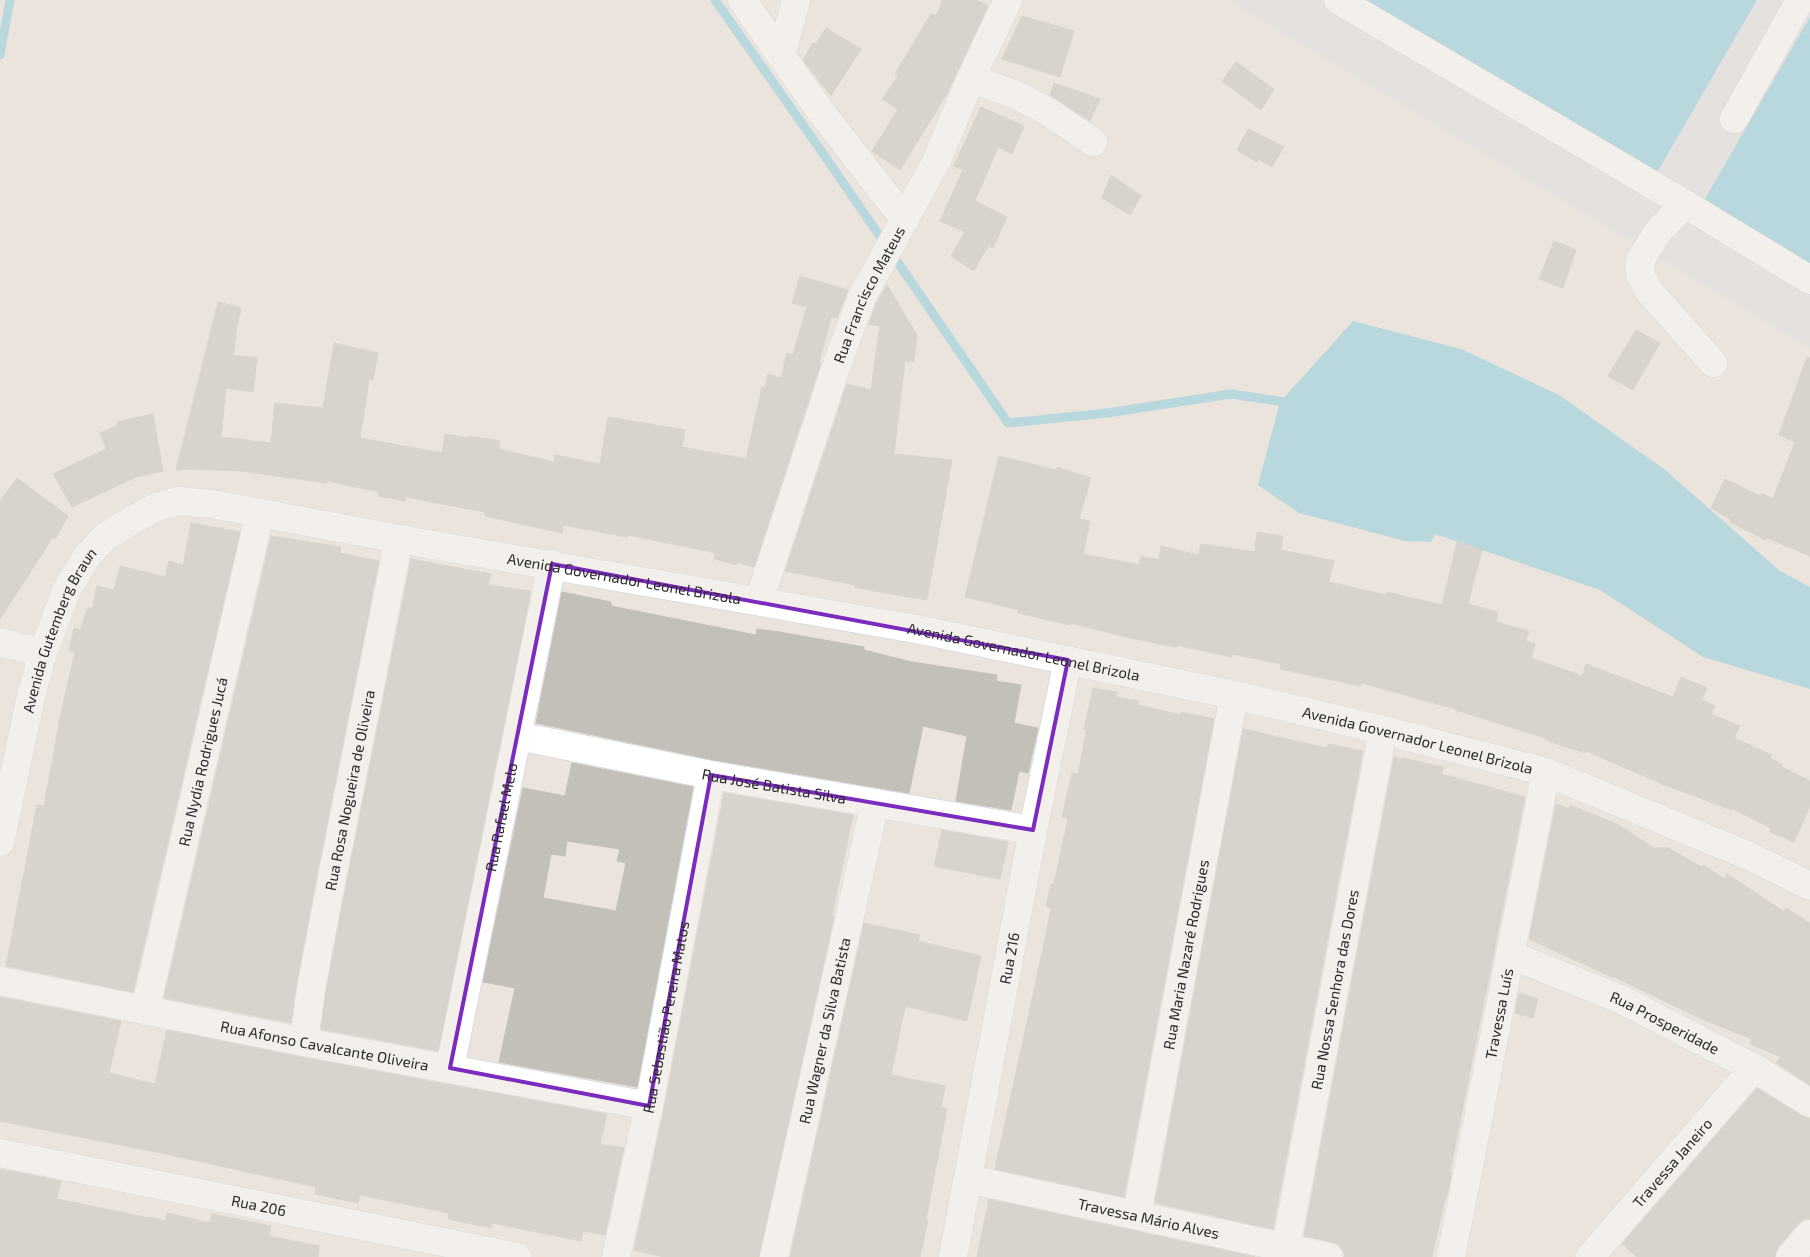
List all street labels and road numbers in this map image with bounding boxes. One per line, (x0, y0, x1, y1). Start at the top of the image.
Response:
street label: Rua Francisco Mateus (829, 223, 908, 366)
street label: Avenida Gutemberg Braun (19, 543, 100, 715)
street label: Avenida Governador Leonel Brizola (506, 549, 743, 608)
street label: Avenida Governador Leonel Brizola (906, 619, 1142, 684)
street label: Rua Nydia Rodrigues Jucá (174, 675, 231, 848)
street label: Rua Rosa Nogueira de Oliveira (321, 688, 378, 892)
street label: Avenida Governador Leonel Brizola (1301, 702, 1535, 777)
street label: Rua Rafael Melo (481, 761, 521, 873)
street label: Rua José Batista Silva (700, 764, 848, 807)
street label: Rua Maria Nazaré Rodrigues (1159, 858, 1212, 1051)
street label: Rua Nossa Senhora das Dores (1307, 888, 1362, 1091)
street label: Rua Sebastião Pereira Matos (639, 919, 692, 1115)
street label: Rua 216 (995, 931, 1023, 986)
street label: Rua Wagner da Silva Batista (795, 936, 854, 1125)
street label: Travessa Luís (1481, 967, 1516, 1061)
street label: Rua Prosperidade (1608, 987, 1722, 1058)
street label: Rua Afonso Cavalcante Oliveira (219, 1016, 430, 1074)
street label: Travessa Janeiro (1628, 1114, 1716, 1211)
street label: Rua 206 (230, 1191, 288, 1219)
street label: Travessa Mário Alves (1076, 1194, 1221, 1242)

